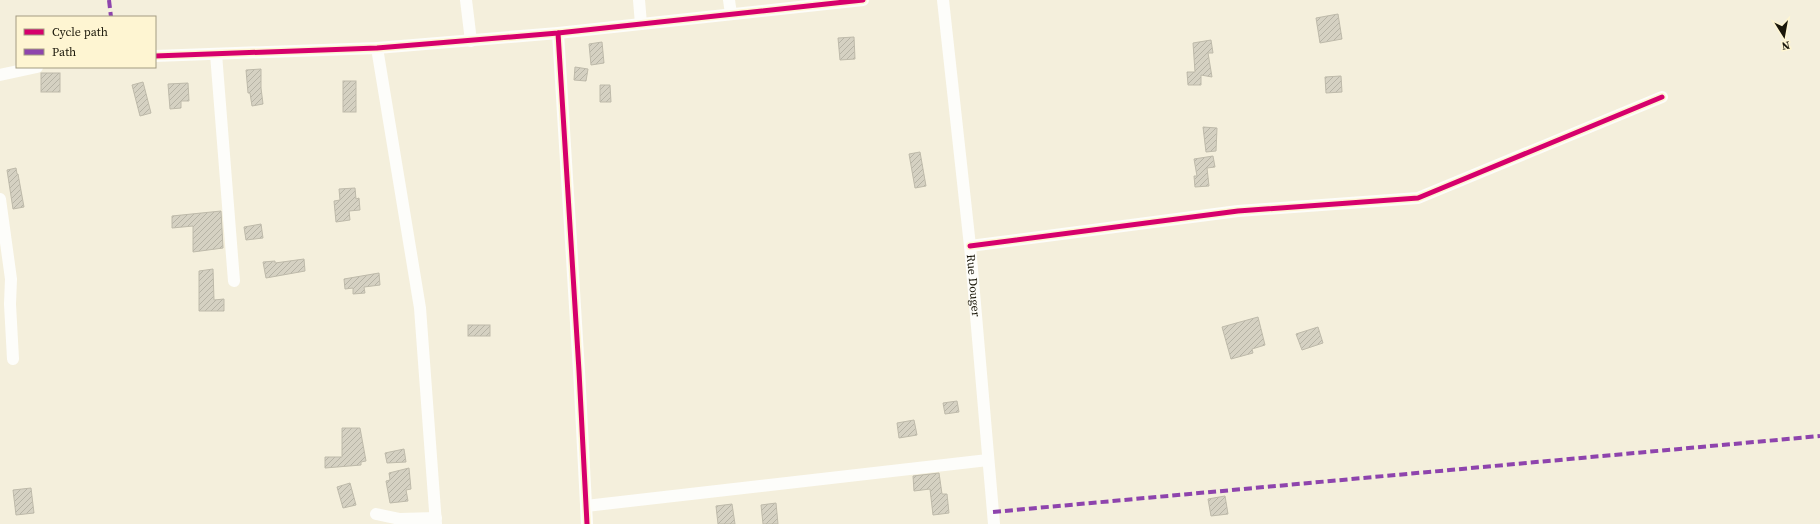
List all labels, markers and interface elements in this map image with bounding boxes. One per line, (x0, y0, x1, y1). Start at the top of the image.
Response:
legend (16, 16, 156, 68)
north arrow (1764, 16, 1804, 56)
text: Cycle path (52, 24, 108, 40)
text: N (1780, 37, 1791, 53)
text: Path (52, 44, 76, 60)
street label: Rue Douger (963, 253, 984, 317)

